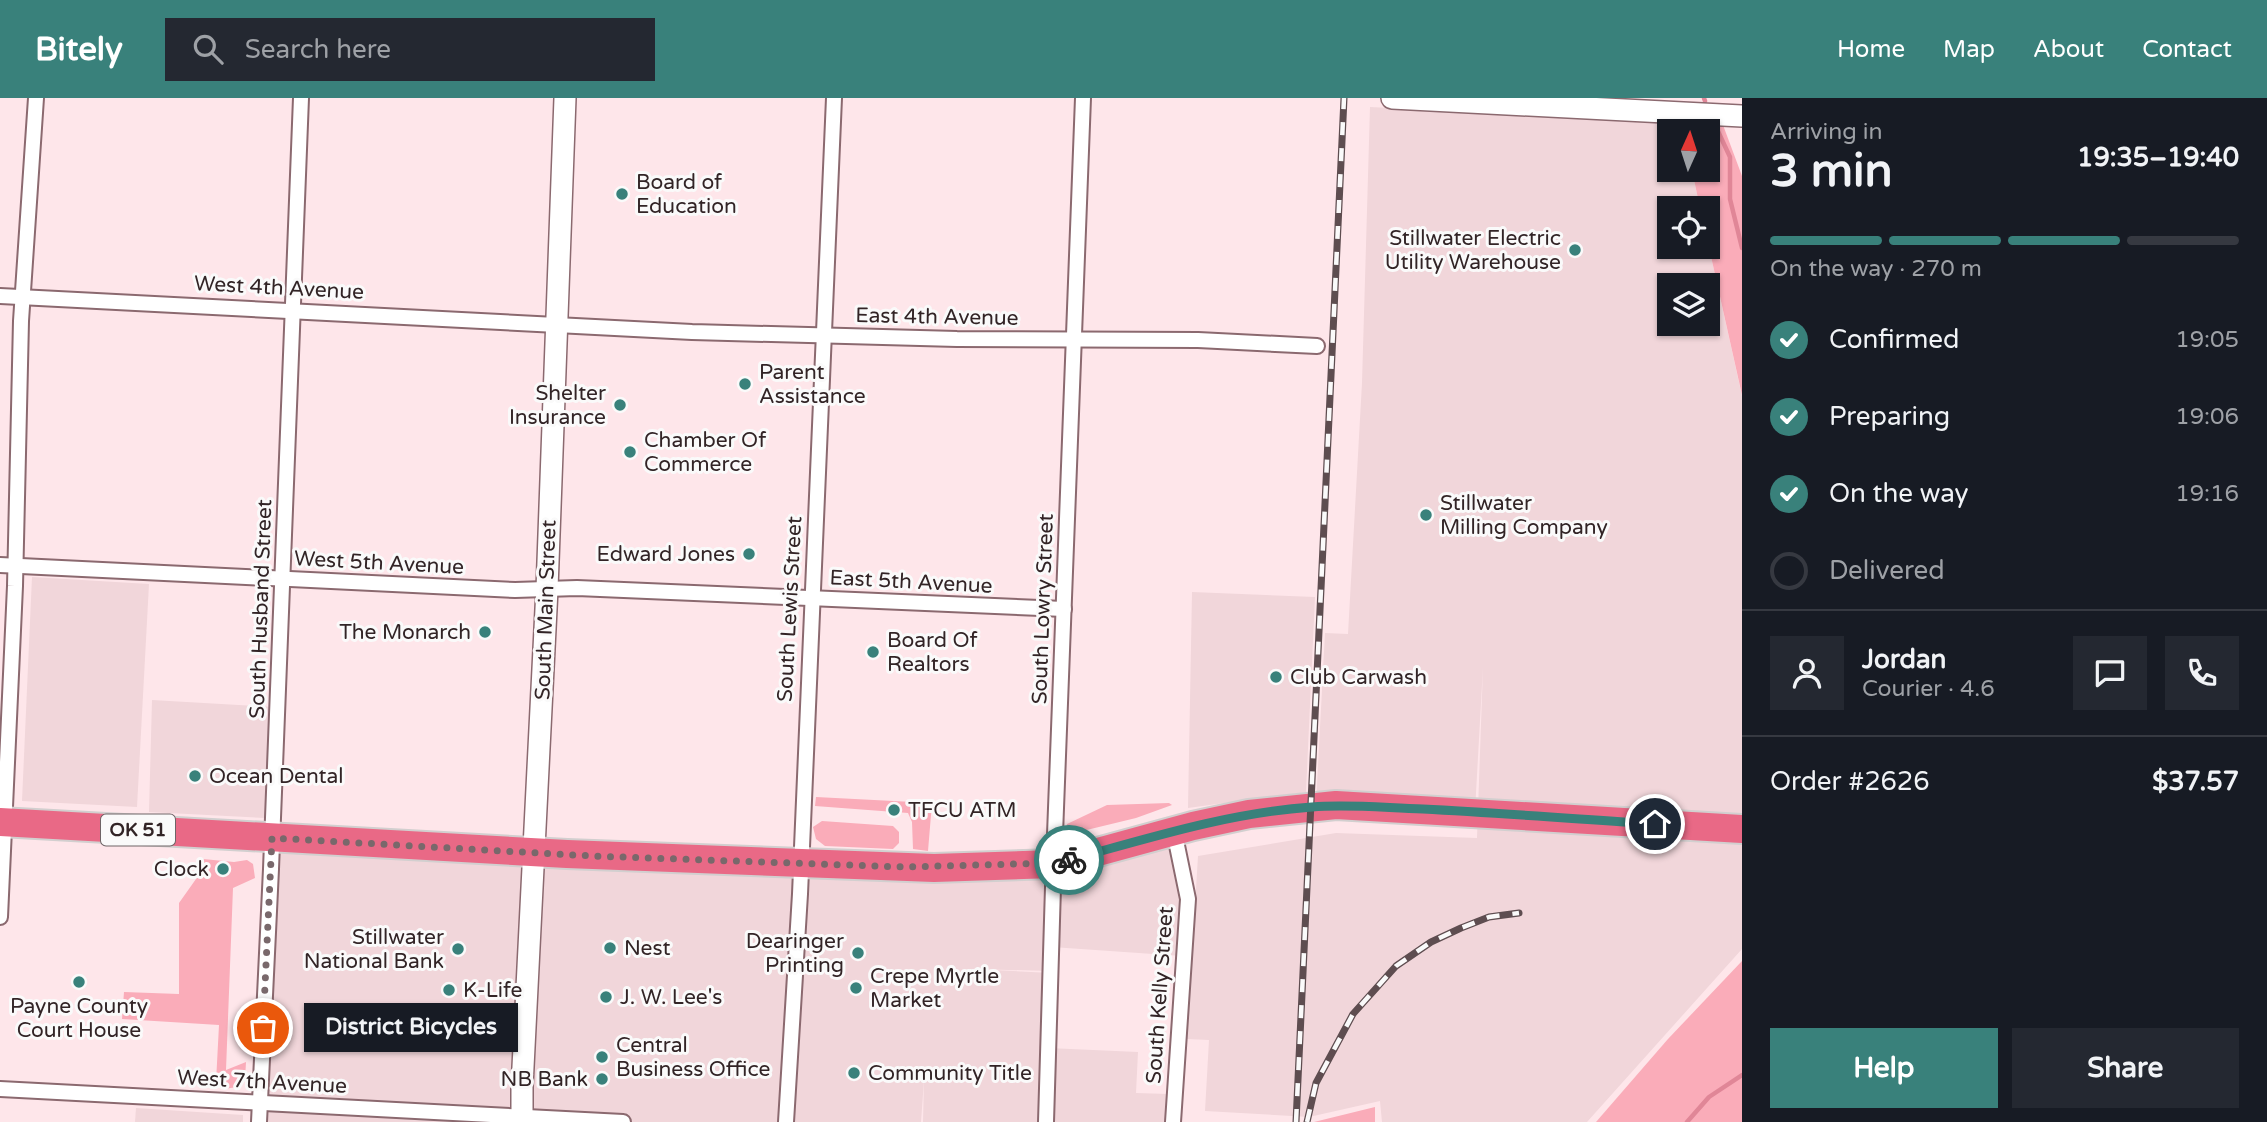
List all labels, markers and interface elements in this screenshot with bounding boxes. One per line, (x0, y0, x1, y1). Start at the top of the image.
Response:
search box (165, 18, 655, 81)
text: Bitely (35, 30, 123, 69)
icon: search (189, 30, 227, 68)
text: Search here (245, 34, 391, 65)
text: Home (1837, 35, 1905, 64)
text: Map (1943, 35, 1995, 64)
text: About (2033, 35, 2104, 64)
text: Contact (2142, 35, 2232, 64)
text: Arriving in (1770, 118, 1883, 146)
north arrow (1657, 119, 1720, 182)
map controls (1657, 119, 1720, 336)
text: 19:35–19:40 (2077, 142, 2239, 173)
text: 3 min (1770, 144, 1893, 199)
place label: Board of Education (636, 170, 737, 219)
marker: Board of Education (614, 186, 630, 202)
button: locate (1657, 196, 1720, 259)
place label: Stillwater Electric Utility Warehouse (1385, 226, 1561, 275)
marker: Stillwater Electric Utility Warehouse (1567, 242, 1583, 258)
text: On the way · 270 m (1770, 255, 1982, 283)
street label: West 4th Avenue (193, 271, 365, 305)
button: layers (1657, 273, 1720, 336)
street label: East 4th Avenue (855, 303, 1019, 331)
icon: check (1770, 321, 1808, 359)
text: Confirmed (1829, 324, 1959, 355)
text: 19:05 (2175, 326, 2239, 354)
place label: Parent Assistance (759, 360, 866, 409)
marker: Parent Assistance (737, 376, 753, 392)
place label: Shelter Insurance (509, 381, 606, 430)
marker: Shelter Insurance (612, 397, 628, 413)
icon: check (1770, 398, 1808, 436)
text: Preparing (1829, 401, 1950, 432)
text: 19:06 (2175, 403, 2239, 431)
place label: Chamber Of Commerce (644, 428, 766, 477)
marker: Chamber Of Commerce (622, 444, 638, 460)
icon: check (1770, 475, 1808, 513)
text: On the way (1829, 478, 1969, 509)
text: 19:16 (2175, 480, 2239, 508)
place label: Stillwater Milling Company (1440, 491, 1608, 540)
street label: South Husband Street (245, 499, 277, 719)
marker: Stillwater Milling Company (1418, 507, 1434, 523)
street label: South Lowry Street (1027, 513, 1059, 705)
street label: South Lewis Street (773, 515, 807, 703)
street label: South Main Street (530, 519, 562, 701)
place label: Edward Jones (597, 542, 735, 567)
street label: West 5th Avenue (293, 546, 465, 580)
marker: Edward Jones (741, 546, 757, 562)
text: Delivered (1829, 555, 1945, 586)
street label: East 5th Avenue (829, 565, 993, 599)
place label: The Monarch (339, 620, 471, 645)
marker: The Monarch (477, 624, 493, 640)
place label: Board Of Realtors (887, 628, 978, 677)
button: person (1770, 636, 1844, 710)
button: chat (2073, 636, 2147, 710)
button: phone (2165, 636, 2239, 710)
marker: Board Of Realtors (865, 644, 881, 660)
text: Jordan (1862, 644, 1946, 675)
place label: Club Carwash (1290, 665, 1427, 690)
marker: Club Carwash (1268, 669, 1284, 685)
text: Courier · 4.6 (1862, 675, 1995, 703)
place label: Ocean Dental (209, 764, 344, 789)
text: Order #2626 (1770, 766, 1930, 797)
text: $37.57 (2152, 766, 2239, 797)
marker: Ocean Dental (187, 768, 203, 784)
pin (1625, 794, 1685, 854)
place label: TFCU ATM (908, 798, 1017, 823)
marker: TFCU ATM (886, 802, 902, 818)
icon: home (1636, 805, 1674, 843)
road number: OK 51 (101, 814, 175, 846)
courier (1034, 825, 1104, 895)
icon: bike (1050, 841, 1088, 879)
place label: Clock (154, 857, 209, 882)
marker: Clock (215, 861, 231, 877)
street label: South Kelly Street (1141, 905, 1179, 1085)
place label: Stillwater National Bank (304, 925, 444, 974)
place label: Dearinger Printing (746, 929, 844, 978)
place label: Nest (624, 936, 670, 961)
marker: Nest (602, 940, 618, 956)
marker: Stillwater National Bank (450, 941, 466, 957)
marker: Dearinger Printing (850, 945, 866, 961)
place label: Crepe Myrtle Market (870, 964, 999, 1013)
marker: Payne County Court House (71, 974, 87, 990)
place label: K-Life (463, 978, 522, 1003)
marker: Crepe Myrtle Market (848, 980, 864, 996)
marker: K-Life (441, 982, 457, 998)
place label: J. W. Lee's (620, 985, 722, 1010)
marker: J. W. Lee's (598, 989, 614, 1005)
place label: Payne County Court House (10, 994, 148, 1043)
pin (233, 998, 293, 1058)
callout: District Bicycles (305, 1004, 518, 1052)
icon: bag (244, 1009, 282, 1047)
text: District Bicycles (325, 1013, 497, 1041)
button: Help (1770, 1028, 1998, 1108)
button: Share (2012, 1028, 2239, 1108)
place label: Central Business Office (616, 1033, 771, 1082)
marker: Central Business Office (594, 1049, 610, 1065)
place label: Community Title (868, 1061, 1032, 1086)
street label: West 7th Avenue (176, 1065, 348, 1099)
marker: Community Title (846, 1065, 862, 1081)
place label: NB Bank (501, 1067, 588, 1092)
marker: NB Bank (594, 1071, 610, 1087)

